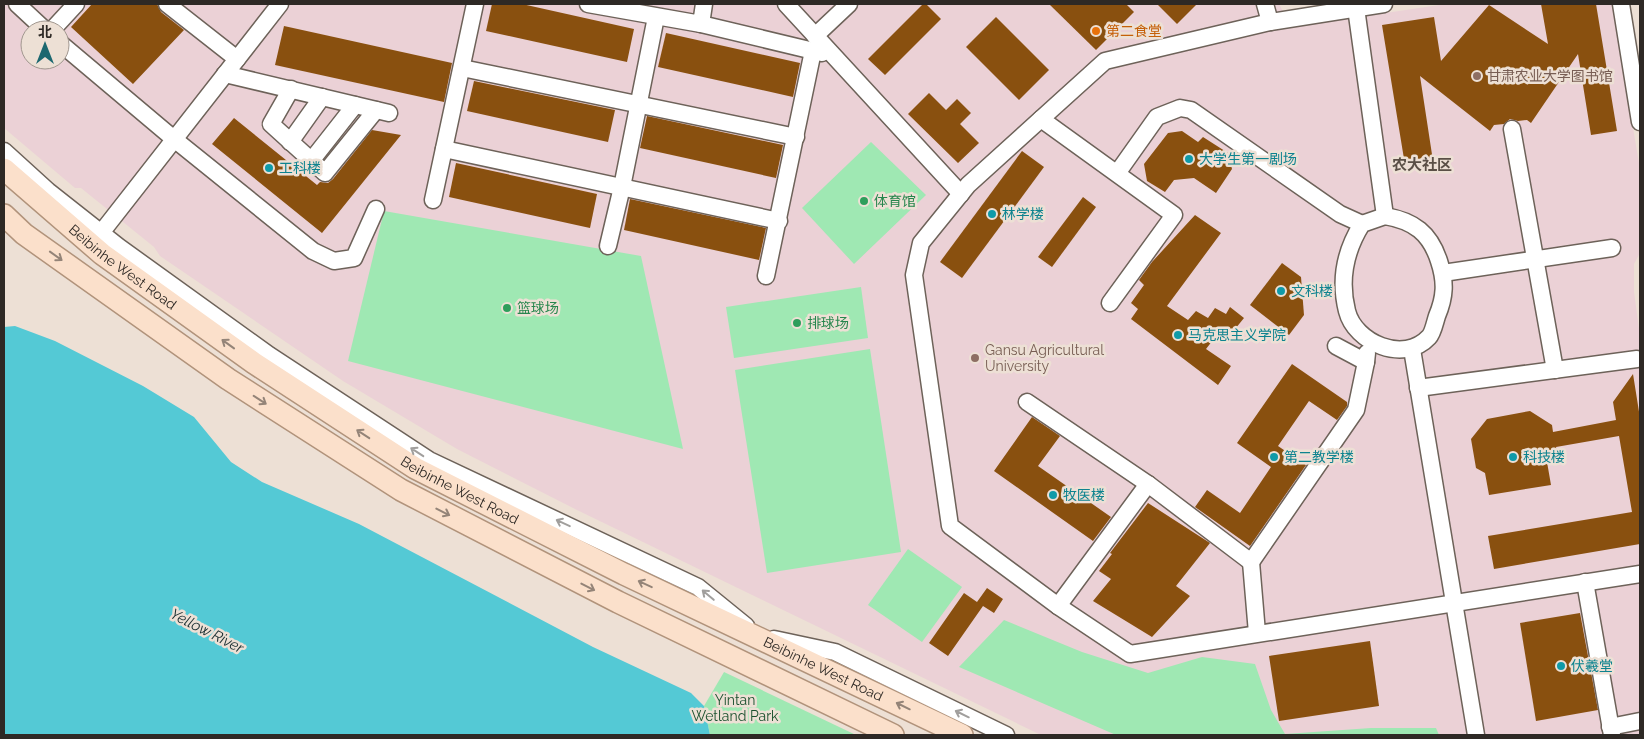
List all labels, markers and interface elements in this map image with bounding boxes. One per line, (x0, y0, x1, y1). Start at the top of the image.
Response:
north arrow (20, 20, 70, 70)
place label: 第二食堂 (1106, 23, 1162, 39)
text: 北 (38, 24, 52, 40)
marker: 第二食堂 (1090, 25, 1102, 37)
place label: 甘肃农业大学图书馆 (1487, 68, 1613, 84)
marker: 甘肃农业大学图书馆 (1471, 70, 1483, 82)
place label: 大学生第一剧场 (1199, 151, 1297, 167)
marker: 大学生第一剧场 (1183, 153, 1195, 165)
district label: 农大社区 (1392, 156, 1452, 174)
place label: 工科楼 (279, 160, 321, 176)
marker: 工科楼 (263, 162, 275, 174)
place label: 体育馆 (874, 193, 916, 209)
marker: 体育馆 (858, 195, 870, 207)
place label: 林学楼 (1002, 206, 1044, 222)
marker: 林学楼 (986, 208, 998, 220)
street label: Beibinhe West Road (66, 221, 179, 313)
one-way arrow (49, 251, 63, 261)
place label: 文科楼 (1291, 283, 1333, 299)
marker: 文科楼 (1275, 285, 1287, 297)
place label: 篮球场 (517, 300, 559, 316)
marker: 篮球场 (501, 302, 513, 314)
place label: 排球场 (807, 315, 849, 331)
marker: 排球场 (791, 317, 803, 329)
place label: 马克思主义学院 (1188, 327, 1286, 343)
marker: 马克思主义学院 (1172, 329, 1184, 341)
one-way arrow (221, 339, 235, 349)
place label: Gansu Agricultural University (985, 342, 1104, 374)
marker: Gansu Agricultural University (969, 352, 981, 364)
one-way arrow (253, 395, 267, 405)
one-way arrow (356, 429, 370, 439)
one-way arrow (410, 447, 424, 457)
place label: 第二教学楼 (1284, 449, 1354, 465)
place label: 科技楼 (1523, 449, 1565, 465)
marker: 第二教学楼 (1268, 451, 1280, 463)
marker: 科技楼 (1507, 451, 1519, 463)
street label: Beibinhe West Road (398, 453, 521, 527)
place label: 牧医楼 (1063, 487, 1105, 503)
marker: 牧医楼 (1047, 489, 1059, 501)
one-way arrow (436, 507, 451, 517)
one-way arrow (556, 517, 571, 527)
one-way arrow (638, 579, 653, 588)
one-way arrow (580, 583, 595, 592)
one-way arrow (702, 589, 715, 600)
water label: Yellow River (167, 605, 247, 658)
street label: Beibinhe West Road (761, 634, 886, 704)
place label: 伏羲堂 (1571, 658, 1613, 674)
marker: 伏羲堂 (1555, 660, 1567, 672)
park label: Yintan Wetland Park (691, 692, 779, 724)
one-way arrow (896, 701, 911, 710)
one-way arrow (955, 709, 970, 718)

